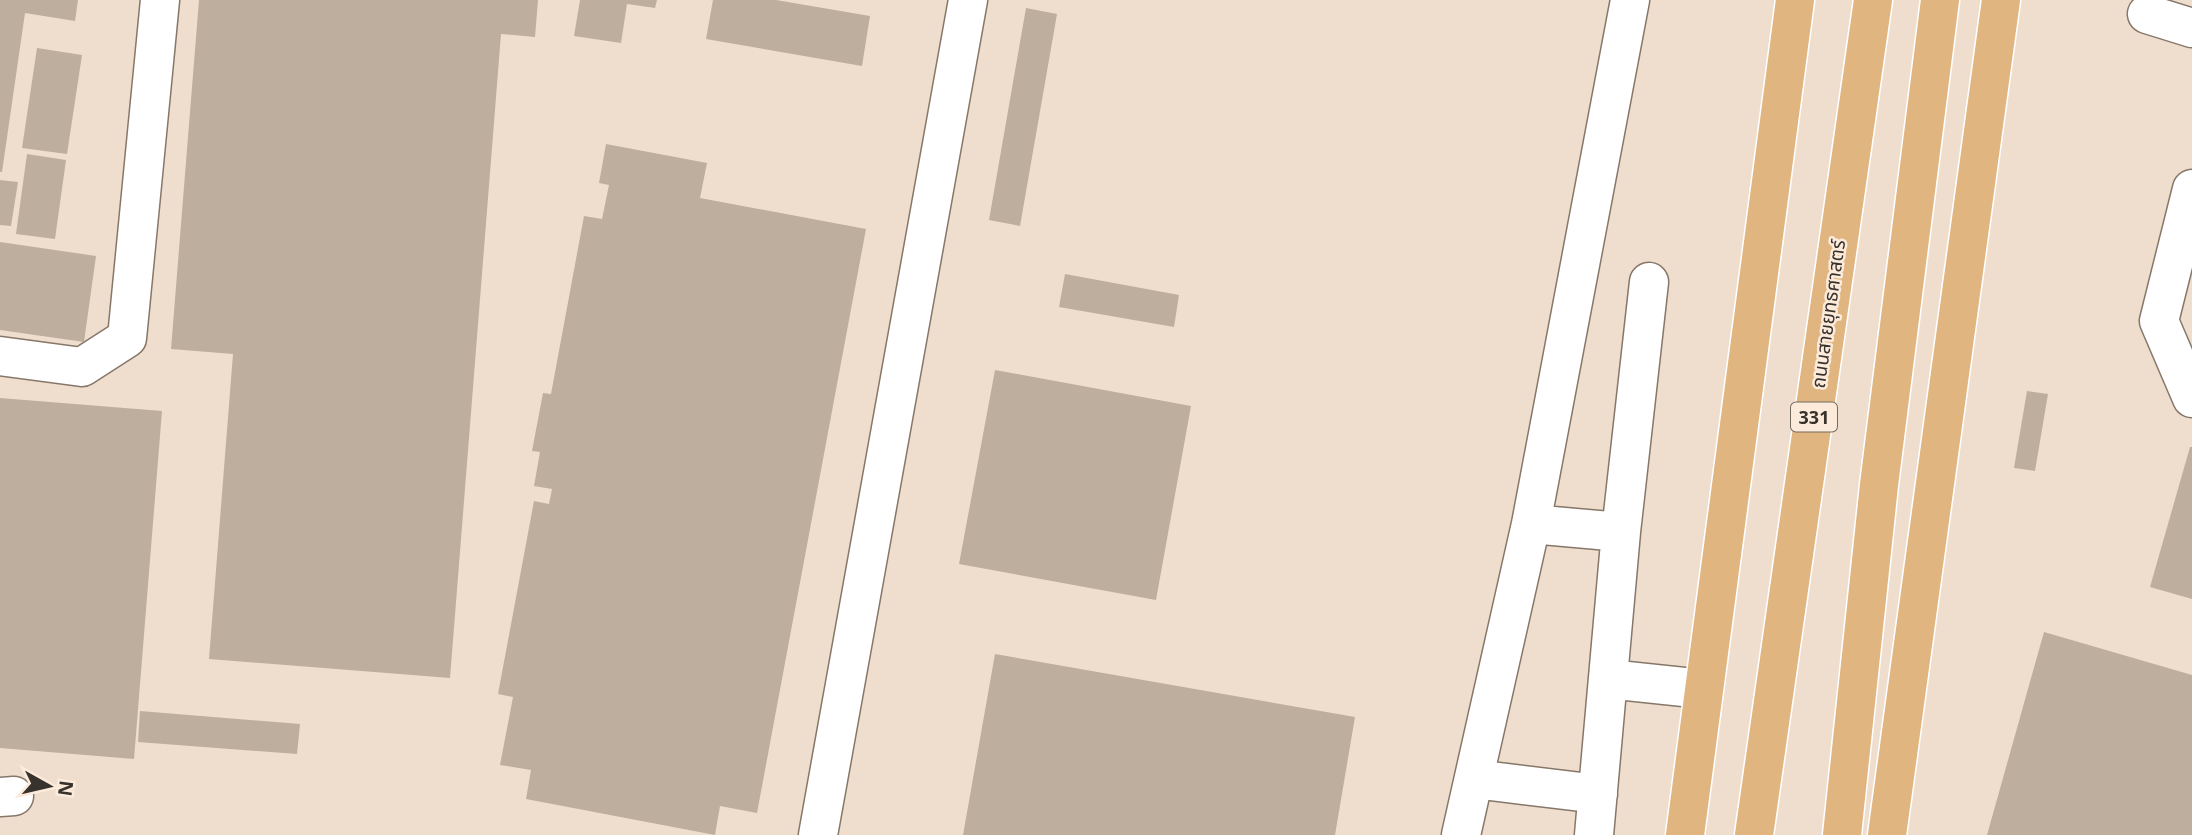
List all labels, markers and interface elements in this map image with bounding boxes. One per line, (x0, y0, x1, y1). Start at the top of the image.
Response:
street label: ถนนสายยุทธศาสตร์ (1805, 237, 1851, 390)
road number: 331 (1791, 402, 1837, 432)
north arrow (14, 751, 84, 821)
text: N (52, 779, 80, 798)

